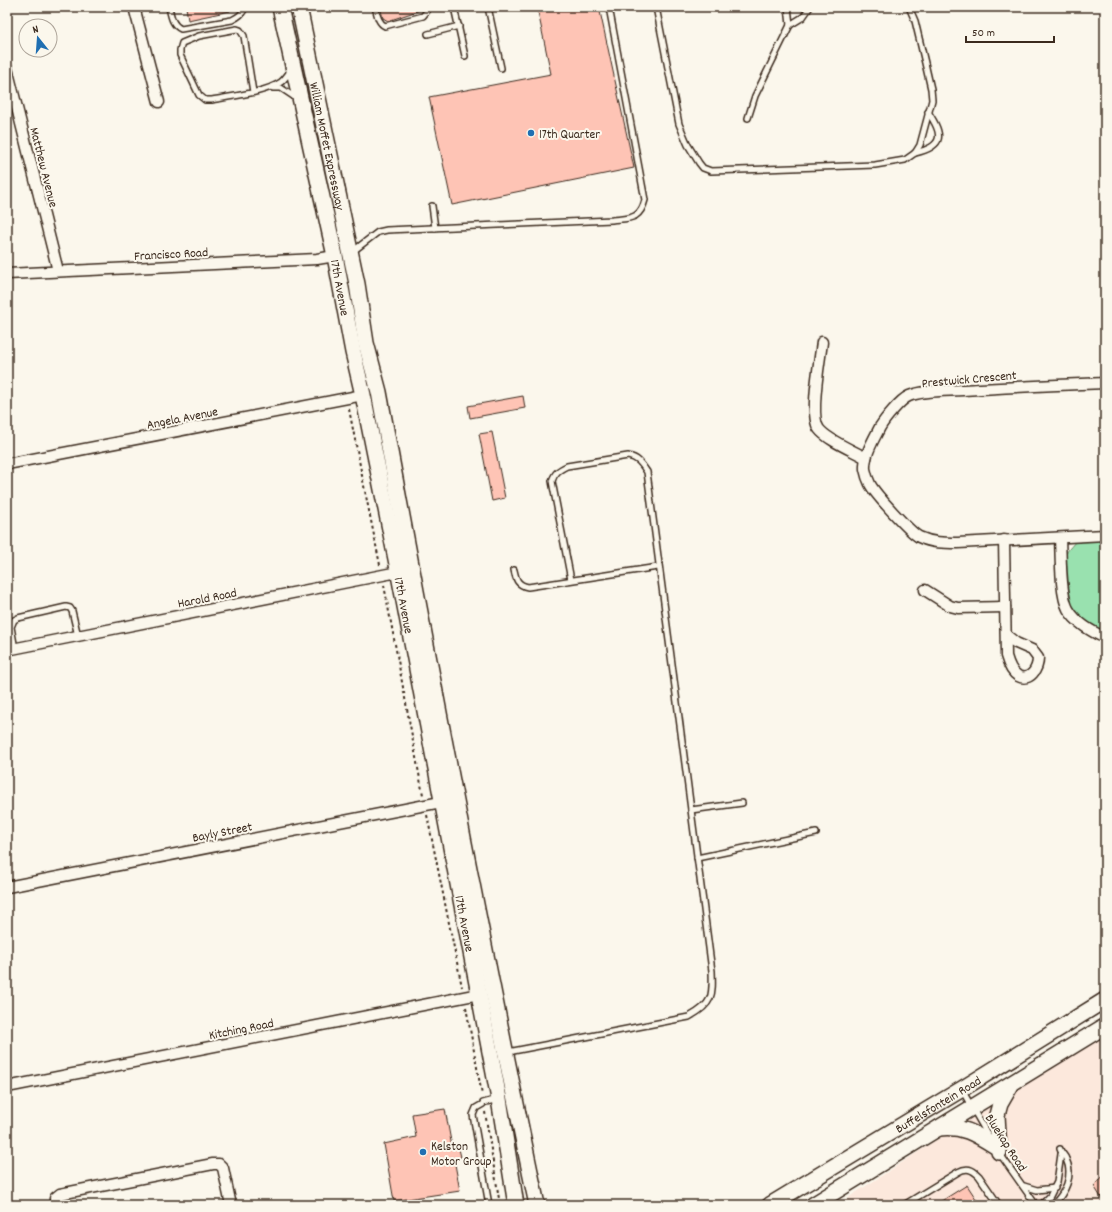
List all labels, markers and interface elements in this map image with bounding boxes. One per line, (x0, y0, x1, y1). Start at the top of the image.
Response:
north arrow (18, 18, 58, 58)
scale bar (966, 18, 1054, 44)
text: N (31, 22, 41, 39)
text: 50 m (972, 25, 995, 42)
street label: William Moffet Expressway (303, 81, 348, 213)
street label: Matthew Avenue (23, 126, 62, 210)
place label: 17th Quarter (539, 126, 600, 145)
marker: 17th Quarter (526, 128, 536, 138)
street label: Francisco Road (134, 244, 209, 267)
street label: 17th Avenue (324, 258, 353, 318)
street label: Prestwick Crescent (921, 367, 1018, 394)
street label: Angela Avenue (145, 403, 220, 436)
street label: 17th Avenue (388, 576, 417, 636)
street label: Harold Road (176, 584, 239, 614)
street label: Bayly Street (191, 818, 254, 849)
street label: 17th Avenue (448, 894, 478, 954)
street label: Kitching Road (207, 1015, 276, 1046)
street label: Buffelsfontein Road (892, 1072, 986, 1139)
street label: Bluekap Road (979, 1111, 1031, 1176)
place label: Kelston Motor Group (431, 1138, 492, 1172)
marker: Kelston Motor Group (418, 1147, 428, 1157)

